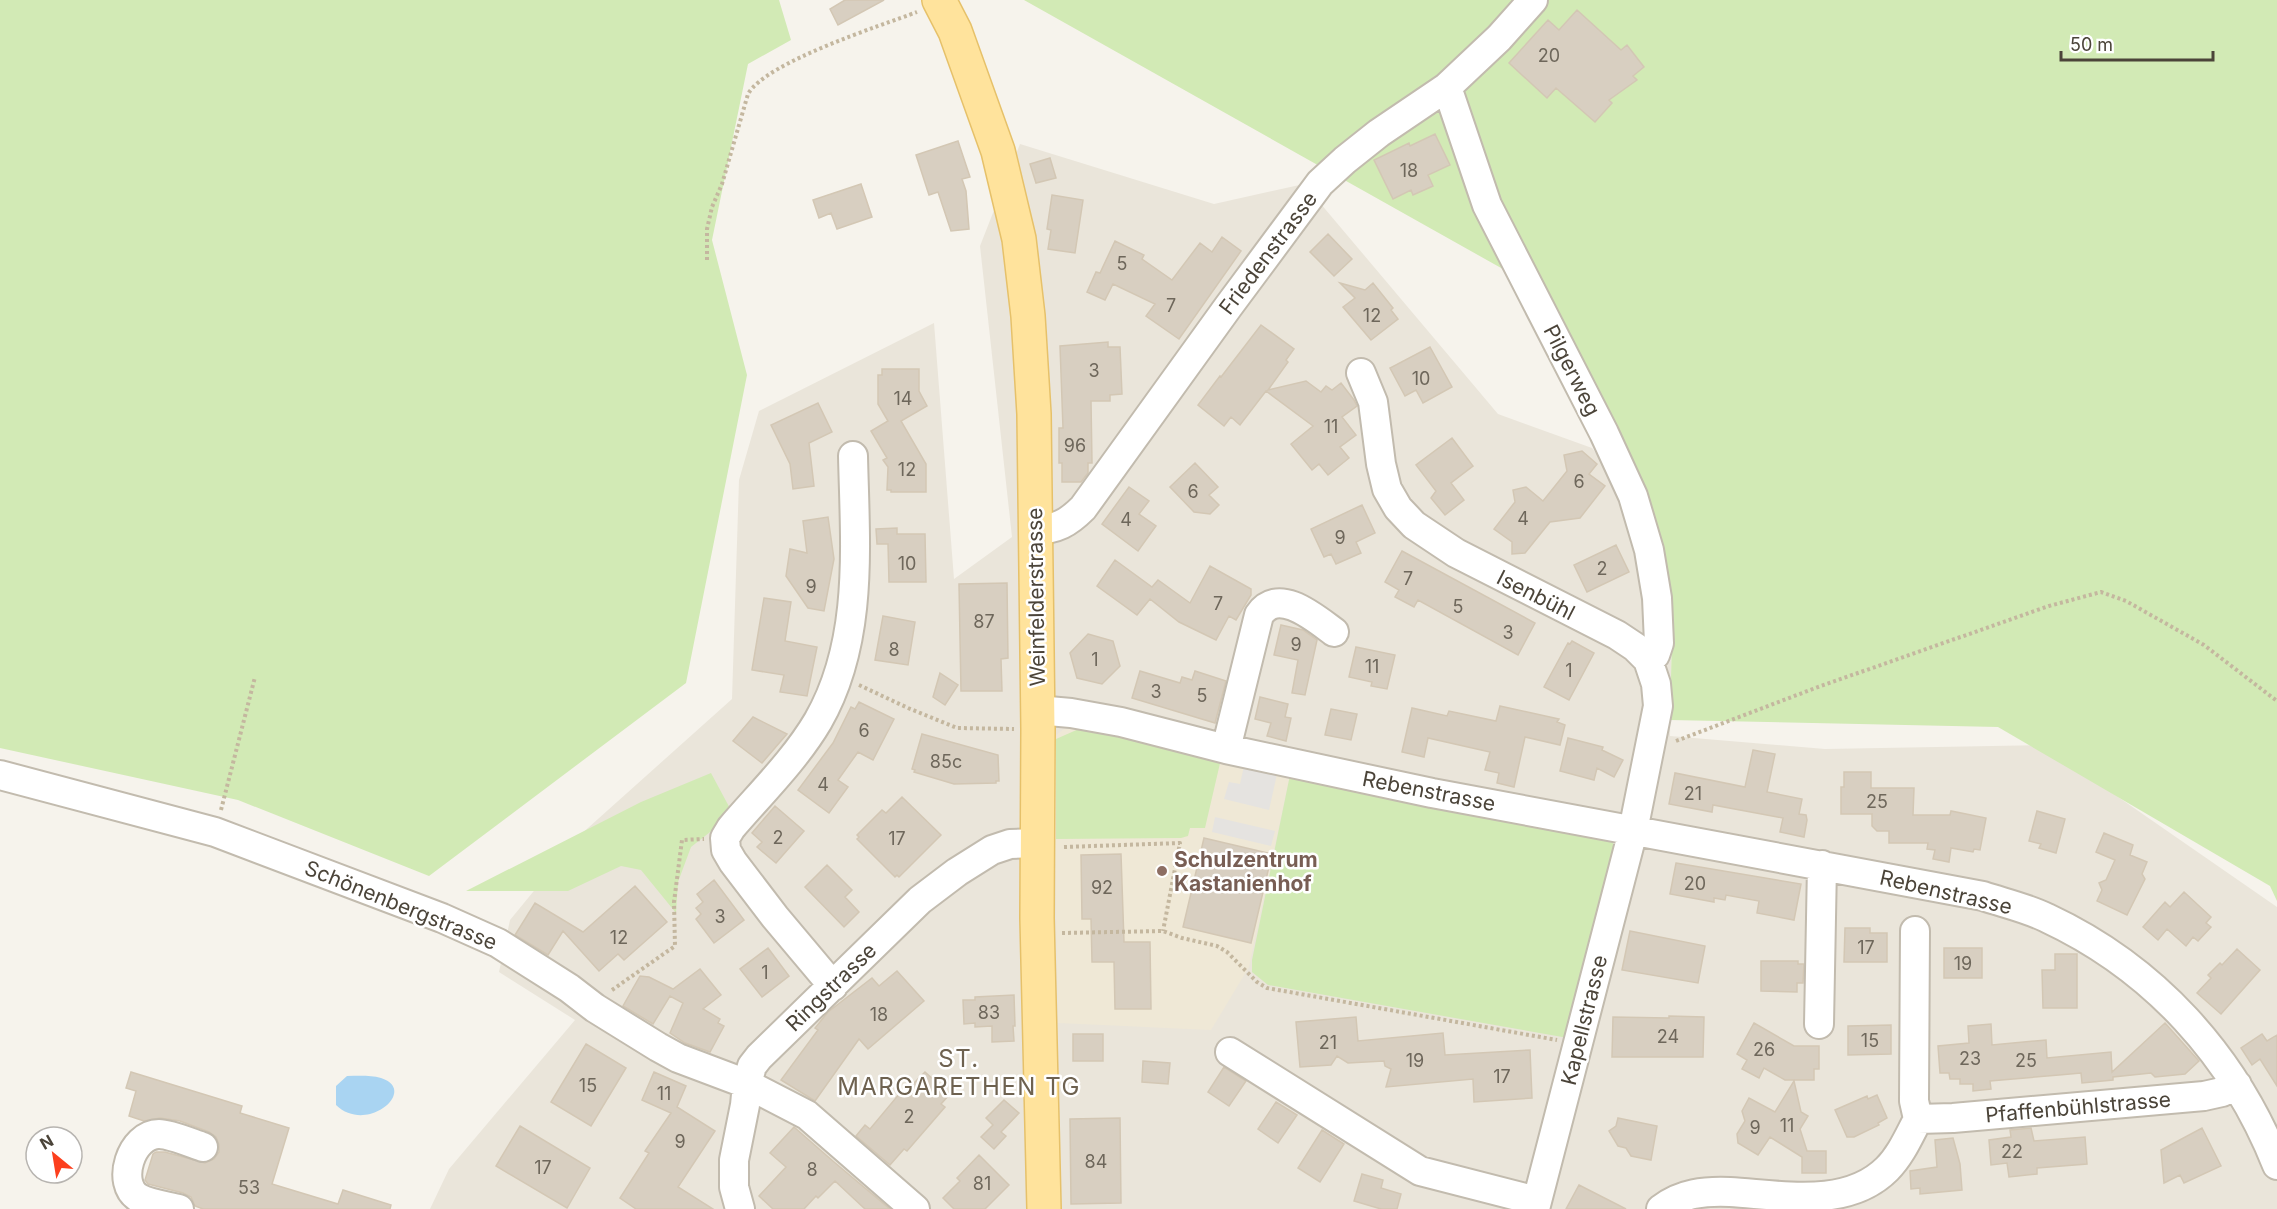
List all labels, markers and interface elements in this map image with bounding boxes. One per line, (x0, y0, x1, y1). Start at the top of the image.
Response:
scale bar (2061, 24, 2212, 62)
text: 50 m (2070, 34, 2113, 55)
house number: 20 (1538, 45, 1560, 66)
house number: 18 (1400, 160, 1418, 181)
street label: Friedenstrasse (1214, 187, 1322, 319)
house number: 5 (1117, 253, 1127, 274)
house number: 7 (1166, 295, 1176, 316)
house number: 12 (1363, 305, 1381, 326)
street label: Pilgerweg (1538, 320, 1606, 420)
house number: 3 (1088, 360, 1100, 381)
house number: 10 (1412, 368, 1430, 389)
house number: 14 (894, 388, 912, 409)
house number: 11 (1324, 416, 1338, 437)
house number: 96 (1064, 435, 1086, 456)
house number: 12 (898, 459, 916, 480)
house number: 6 (1573, 471, 1585, 492)
house number: 6 (1187, 481, 1199, 502)
street label: Weinfelderstrasse (1022, 507, 1050, 687)
house number: 4 (1517, 508, 1529, 529)
house number: 4 (1120, 509, 1132, 530)
house number: 9 (1334, 527, 1346, 548)
house number: 10 (898, 553, 916, 574)
house number: 2 (1597, 558, 1607, 579)
street label: Isenbühl (1493, 565, 1579, 625)
house number: 7 (1403, 568, 1413, 589)
house number: 9 (805, 576, 817, 597)
house number: 7 (1213, 593, 1223, 614)
house number: 5 (1453, 596, 1463, 617)
house number: 87 (973, 611, 995, 632)
house number: 3 (1502, 622, 1514, 643)
house number: 9 (1290, 634, 1302, 655)
house number: 8 (888, 639, 900, 660)
house number: 1 (1091, 649, 1099, 670)
house number: 11 (1365, 656, 1379, 677)
house number: 1 (1565, 660, 1573, 681)
house number: 3 (1150, 681, 1162, 702)
house number: 5 (1197, 685, 1207, 706)
house number: 6 (858, 720, 870, 741)
house number: 85c (930, 751, 962, 772)
street label: Rebenstrasse (1360, 766, 1498, 816)
house number: 4 (817, 774, 829, 795)
house number: 21 (1684, 783, 1702, 804)
house number: 25 (1866, 791, 1888, 812)
house number: 2 (773, 827, 783, 848)
house number: 17 (888, 828, 906, 849)
place label: Schulzentrum Kastanienhof (1174, 847, 1318, 896)
street label: Schönenbergstrasse (301, 855, 501, 955)
marker: Schulzentrum Kastanienhof (1155, 864, 1169, 878)
street label: Rebenstrasse (1877, 865, 2015, 919)
house number: 20 (1684, 873, 1706, 894)
house number: 92 (1091, 877, 1113, 898)
house number: 3 (714, 906, 726, 927)
house number: 12 (610, 927, 628, 948)
house number: 17 (1857, 937, 1875, 958)
street label: Ringstrasse (781, 938, 881, 1036)
street label: Kapellstrasse (1556, 952, 1612, 1088)
house number: 19 (1954, 953, 1972, 974)
house number: 1 (761, 962, 769, 983)
house number: 83 (978, 1002, 1000, 1023)
house number: 18 (870, 1004, 888, 1025)
house number: 24 (1657, 1026, 1679, 1047)
house number: 15 (1861, 1030, 1879, 1051)
house number: 21 (1319, 1032, 1337, 1053)
house number: 26 (1753, 1039, 1775, 1060)
district label: ST. MARGARETHEN TG (837, 1044, 1081, 1101)
house number: 23 (1959, 1048, 1981, 1069)
house number: 19 (1406, 1050, 1424, 1071)
house number: 25 (2015, 1050, 2037, 1071)
house number: 17 (1493, 1066, 1511, 1087)
house number: 15 (579, 1075, 597, 1096)
house number: 11 (657, 1083, 671, 1104)
street label: Pfaffenbühlstrasse (1984, 1086, 2172, 1128)
house number: 2 (904, 1106, 914, 1127)
house number: 11 (1780, 1115, 1794, 1136)
house number: 9 (1749, 1117, 1761, 1138)
north arrow (24, 1125, 84, 1185)
text: N (36, 1130, 57, 1154)
house number: 9 (674, 1131, 686, 1152)
house number: 22 (2001, 1141, 2023, 1162)
house number: 84 (1085, 1151, 1107, 1172)
house number: 17 (534, 1157, 552, 1178)
house number: 8 (806, 1159, 818, 1180)
house number: 81 (973, 1173, 991, 1194)
house number: 53 (238, 1177, 260, 1198)

